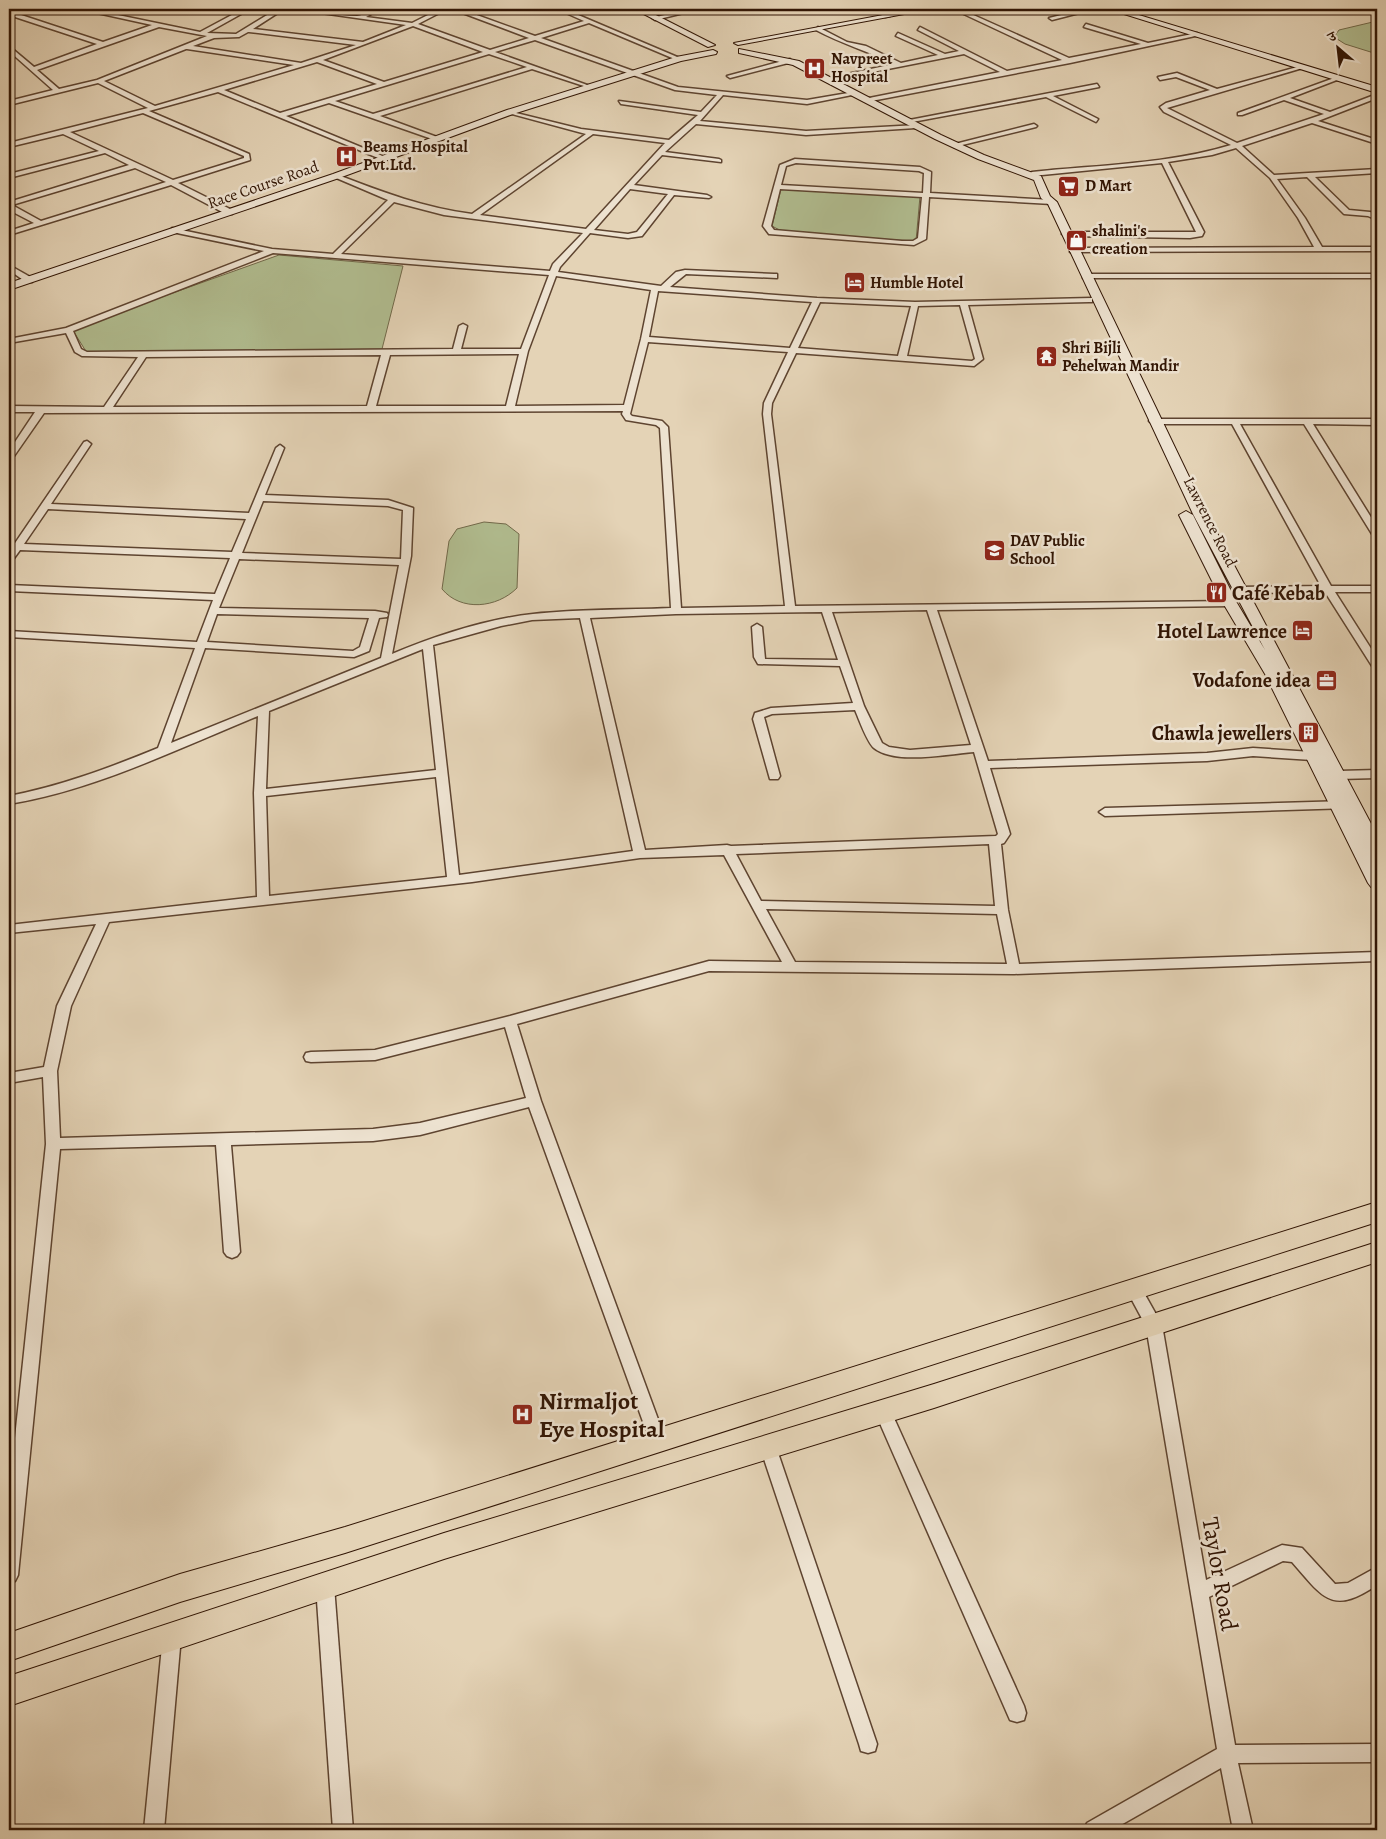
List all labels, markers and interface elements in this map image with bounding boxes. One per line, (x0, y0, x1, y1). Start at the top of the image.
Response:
north arrow (1314, 22, 1364, 72)
text: उ (1324, 26, 1341, 47)
place label: Navpreet Hospital (831, 48, 893, 88)
hospital icon: Navpreet Hospital (803, 56, 827, 80)
place label: Beams Hospital Pvt.Ltd. (363, 136, 469, 176)
hospital icon: Beams Hospital Pvt.Ltd. (335, 144, 359, 168)
street label: Race Course Road (204, 156, 322, 214)
supermarket icon: D Mart (1057, 174, 1081, 198)
place label: D Mart (1085, 175, 1132, 197)
place label: shalini's creation (1092, 220, 1148, 260)
shop icon: shalini's creation (1064, 228, 1088, 252)
hotel icon: Humble Hotel (842, 271, 866, 295)
place label: Humble Hotel (870, 272, 964, 294)
place label: Shri Bijli Pehelwan Mandir (1062, 337, 1180, 377)
temple icon: Shri Bijli Pehelwan Mandir (1034, 345, 1058, 369)
street label: Lawrence Road (1178, 473, 1242, 571)
place label: DAV Public School (1010, 530, 1085, 570)
school or university icon: DAV Public School (982, 538, 1006, 562)
place label: Café Kebab (1232, 580, 1325, 607)
restaurant icon: Café Kebab (1204, 581, 1228, 605)
place label: Hotel Lawrence (1157, 618, 1287, 645)
hotel icon: Hotel Lawrence (1291, 619, 1315, 643)
place label: Vodafone idea (1192, 667, 1311, 694)
office icon: Vodafone idea (1315, 668, 1339, 692)
place label: Chawla jewellers (1152, 720, 1292, 747)
building icon: Chawla jewellers (1296, 721, 1320, 745)
place label: Nirmaljot Eye Hospital (539, 1385, 665, 1445)
hospital icon: Nirmaljot Eye Hospital (511, 1403, 535, 1427)
street label: Taylor Road (1194, 1515, 1246, 1634)

